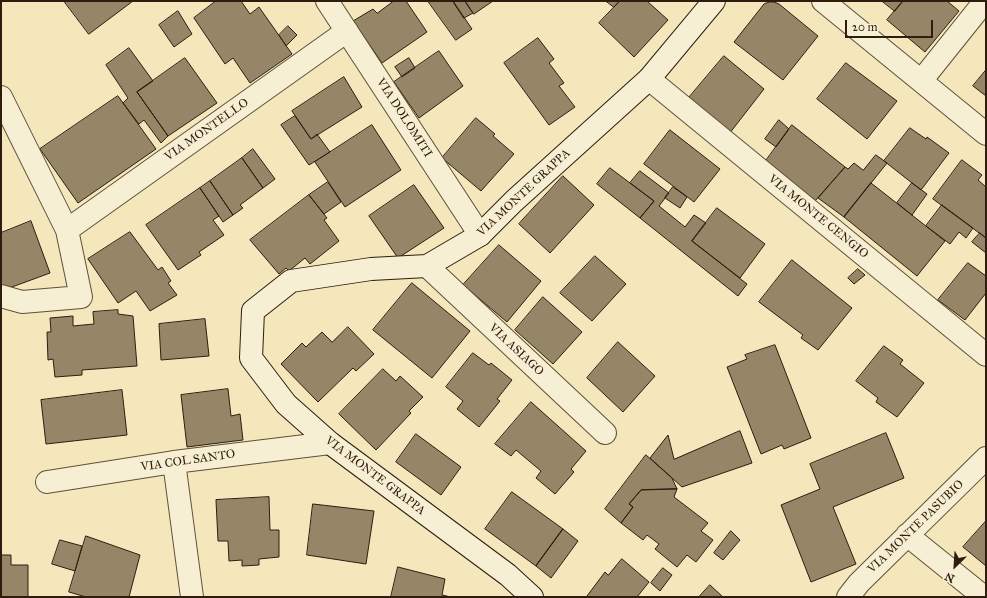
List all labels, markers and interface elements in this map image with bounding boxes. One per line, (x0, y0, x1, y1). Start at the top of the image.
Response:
scale bar (847, 12, 935, 38)
text: 20 m (852, 20, 878, 34)
street label: VIA DOLOMITI (373, 76, 435, 160)
street label: VIA MONTELLO (162, 96, 252, 164)
street label: VIA MONTE GRAPPA (475, 146, 573, 240)
street label: VIA MONTE CENGIO (765, 172, 871, 262)
street label: VIA ASIAGO (486, 321, 546, 379)
street label: VIA MONTE GRAPPA (322, 434, 428, 518)
street label: VIA COL SANTO (140, 447, 236, 475)
street label: VIA MONTE PASUBIO (865, 477, 967, 577)
north arrow (935, 546, 975, 586)

